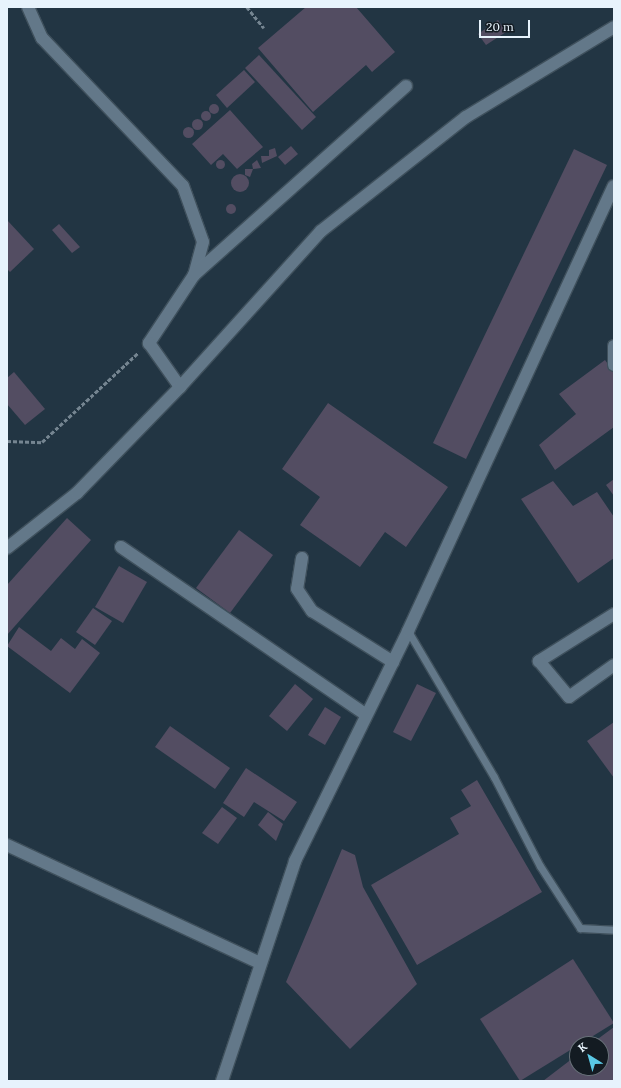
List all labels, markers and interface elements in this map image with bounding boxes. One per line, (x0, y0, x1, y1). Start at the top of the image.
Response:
scale bar (481, 12, 532, 38)
text: 20 m (486, 19, 514, 34)
north arrow (569, 1036, 609, 1076)
text: K (575, 1039, 590, 1055)

